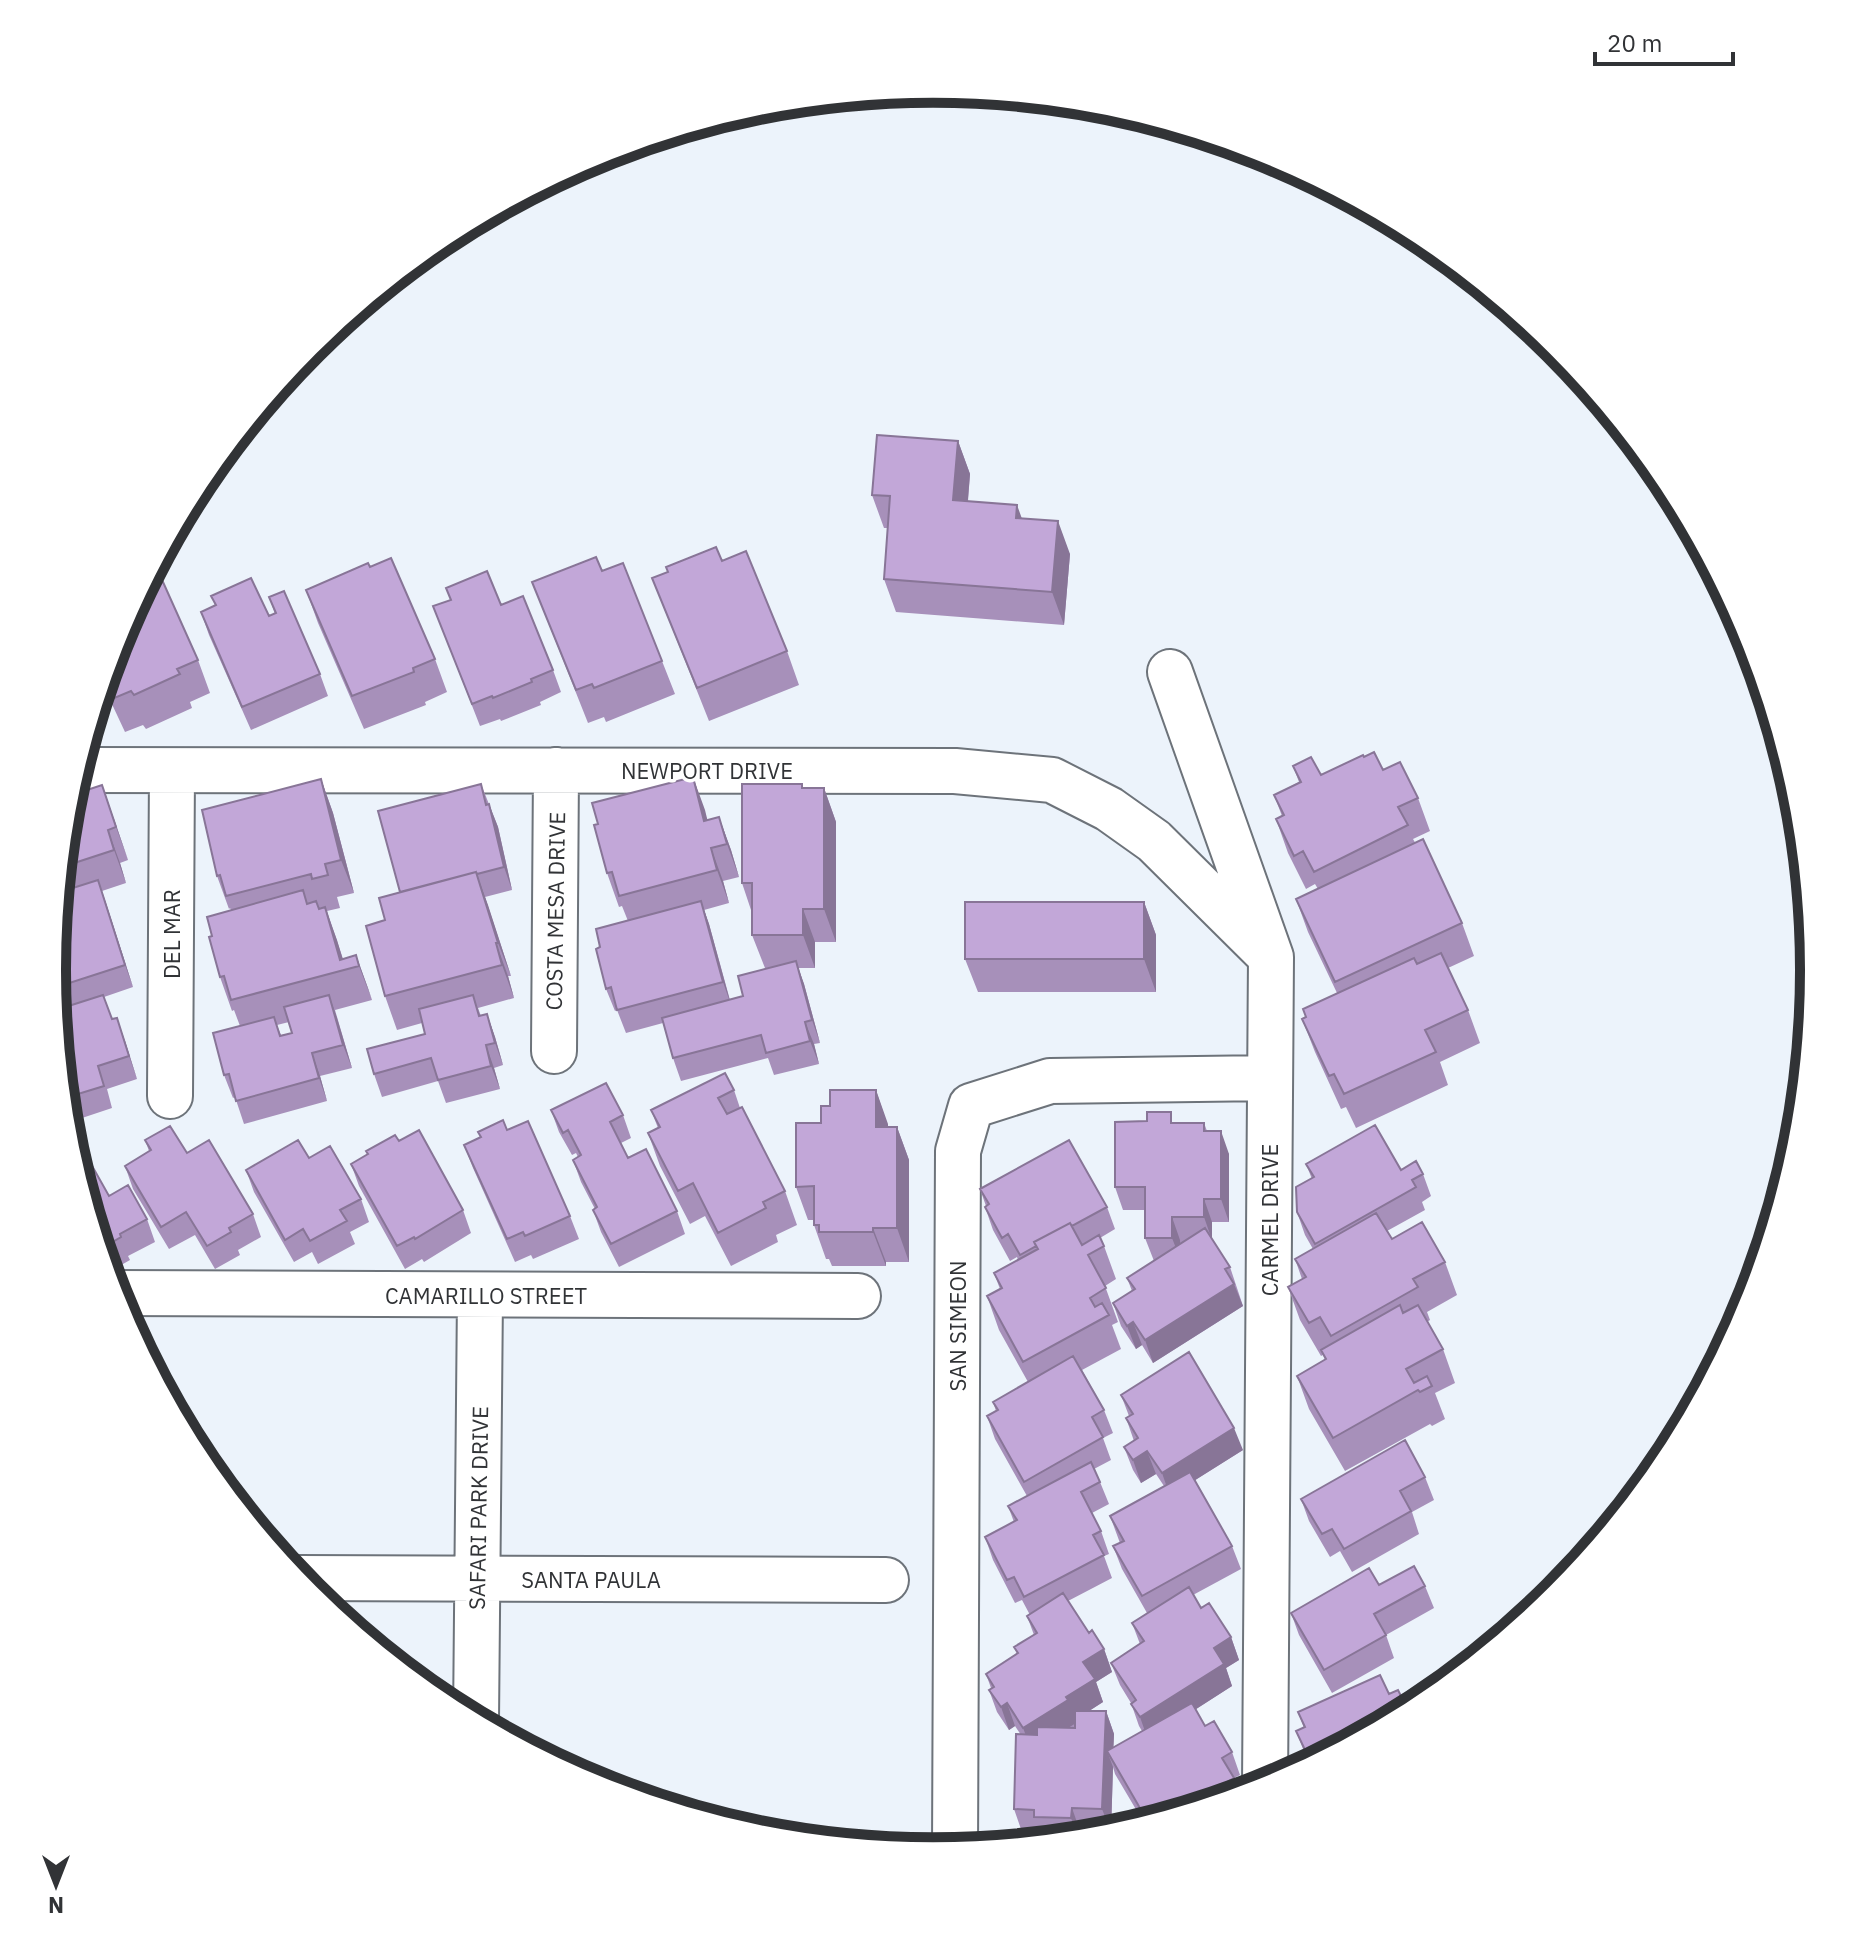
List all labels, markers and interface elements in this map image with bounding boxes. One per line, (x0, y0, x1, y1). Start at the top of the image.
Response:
scale bar (1595, 16, 1733, 66)
text: 20 m (1607, 27, 1662, 59)
street label: NEWPORT DRIVE (621, 756, 793, 785)
street label: COSTA MESA DRIVE (539, 811, 571, 1011)
street label: DEL MAR (157, 889, 186, 979)
street label: CARMEL DRIVE (1255, 1144, 1284, 1296)
street label: SAN SIMEON (943, 1260, 972, 1392)
street label: CAMARILLO STREET (385, 1281, 587, 1310)
street label: SAFARI PARK DRIVE (462, 1406, 494, 1610)
street label: SANTA PAULA (521, 1565, 661, 1594)
north arrow (16, 1845, 96, 1925)
text: N (48, 1891, 64, 1920)

